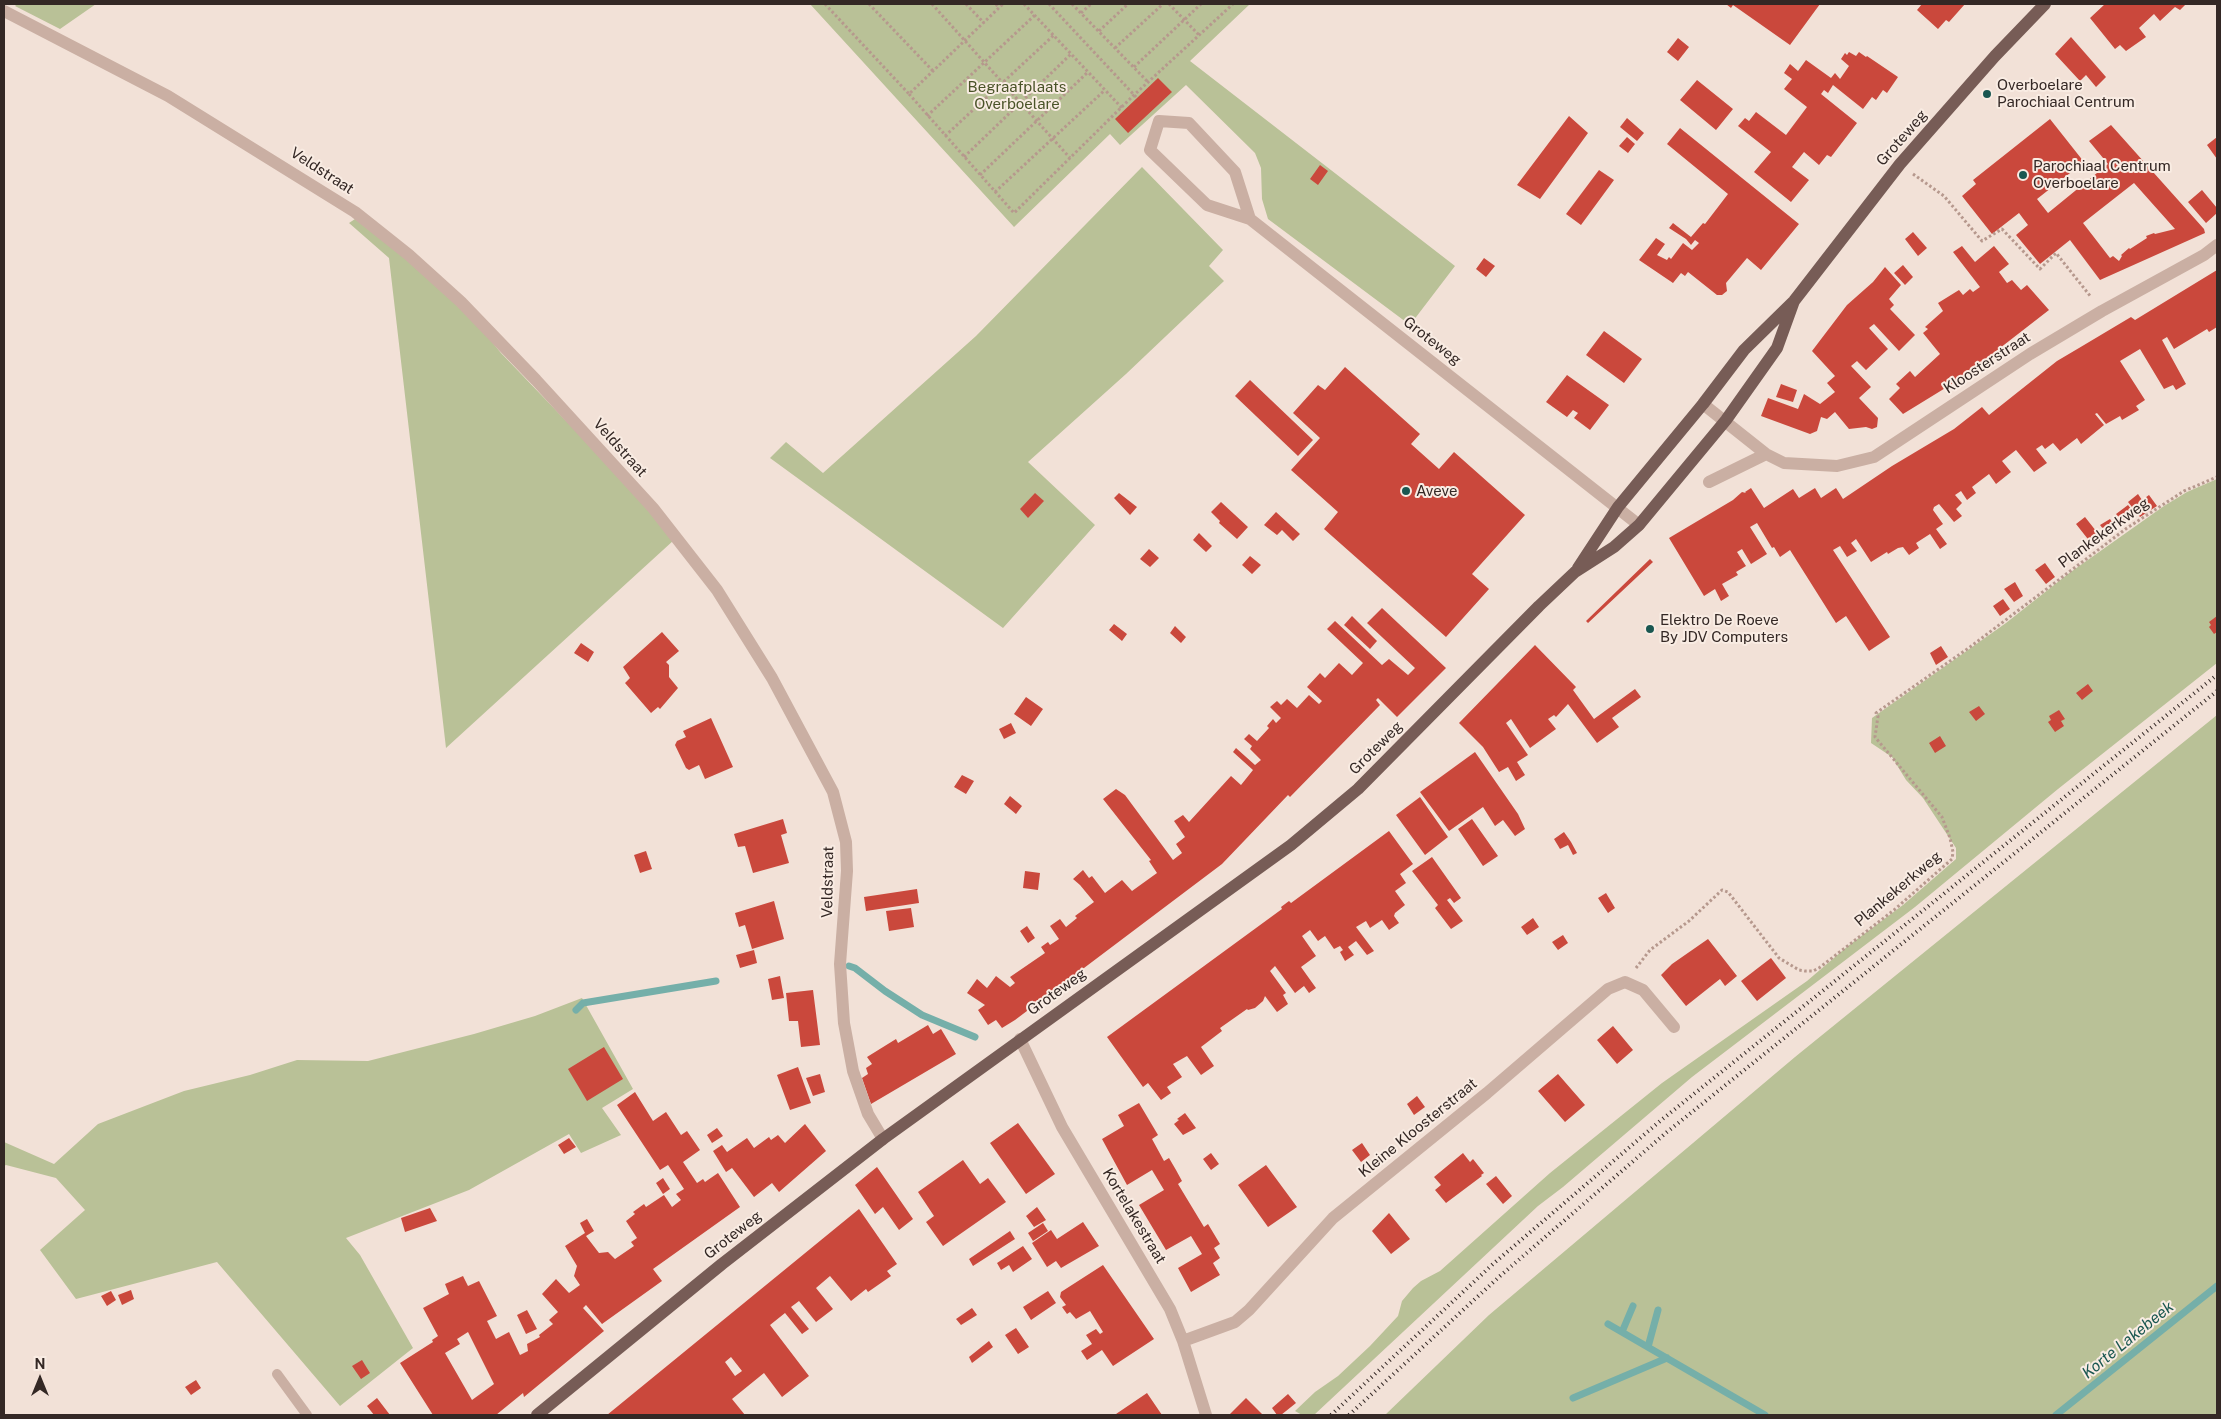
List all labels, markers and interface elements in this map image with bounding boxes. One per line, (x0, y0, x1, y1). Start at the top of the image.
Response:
place label: Overboelare Parochiaal Centrum (1997, 76, 2135, 111)
park label: Begraafplaats Overboelare (968, 78, 1066, 113)
marker: Overboelare Parochiaal Centrum (1981, 88, 1993, 100)
street label: Groteweg (1873, 106, 1931, 170)
street label: Veldstraat (287, 144, 357, 198)
place label: Parochiaal Centrum Overboelare (2033, 157, 2171, 192)
marker: Parochiaal Centrum Overboelare (2017, 169, 2029, 181)
street label: Groteweg (1400, 313, 1464, 369)
street label: Kloosterstraat (1940, 328, 2034, 398)
street label: Veldstraat (589, 415, 651, 481)
place label: Aveve (1416, 482, 1457, 500)
marker: Aveve (1400, 485, 1412, 497)
street label: Plankekerkweg (2055, 494, 2153, 572)
place label: Elektro De Roeve By JDV Computers (1660, 611, 1788, 646)
marker: Elektro De Roeve By JDV Computers (1644, 623, 1656, 635)
street label: Groteweg (1346, 718, 1406, 778)
street label: Veldstraat (818, 846, 838, 918)
street label: Plankekerkweg (1851, 847, 1945, 931)
street label: Groteweg (1024, 965, 1090, 1019)
street label: Kleine Kloosterstraat (1355, 1075, 1481, 1181)
street label: Kortelakestraat (1098, 1165, 1170, 1267)
street label: Groteweg (701, 1207, 765, 1263)
water label: Korte Lakebeek (2078, 1297, 2178, 1383)
north arrow (15, 1354, 65, 1404)
text: N (35, 1356, 45, 1372)

